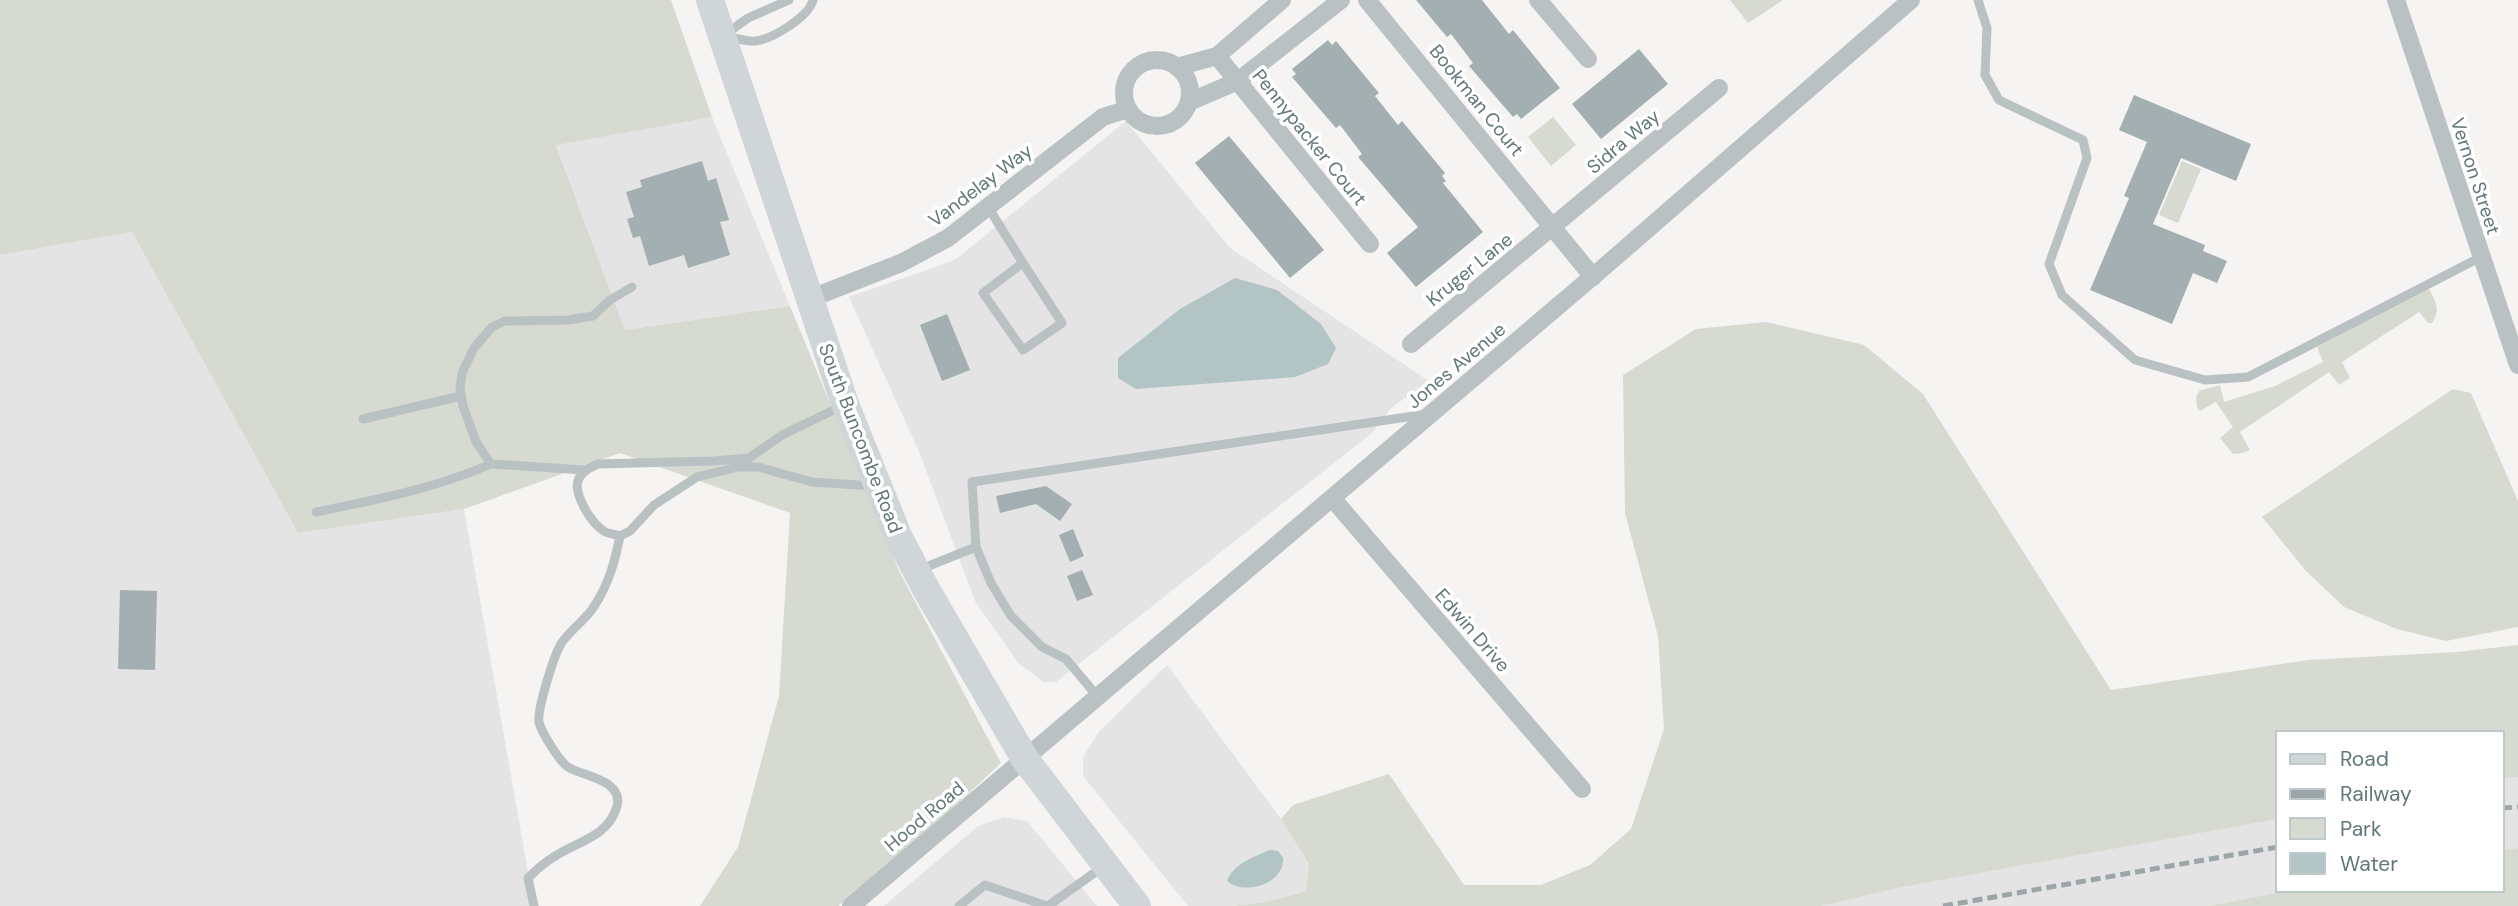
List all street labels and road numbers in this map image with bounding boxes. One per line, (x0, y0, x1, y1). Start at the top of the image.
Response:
street label: Bookman Court (1424, 39, 1529, 161)
street label: Pennypacker Court (1247, 64, 1372, 211)
street label: Sidra Way (1582, 103, 1665, 179)
street label: Vernon Street (2445, 115, 2506, 238)
street label: Vandelay Way (923, 138, 1038, 233)
street label: Kruger Lane (1421, 227, 1518, 312)
street label: Jones Avenue (1402, 317, 1511, 414)
street label: South Buncombe Road (813, 340, 908, 536)
street label: Edwin Drive (1430, 583, 1516, 677)
street label: Hood Road (879, 776, 969, 857)

